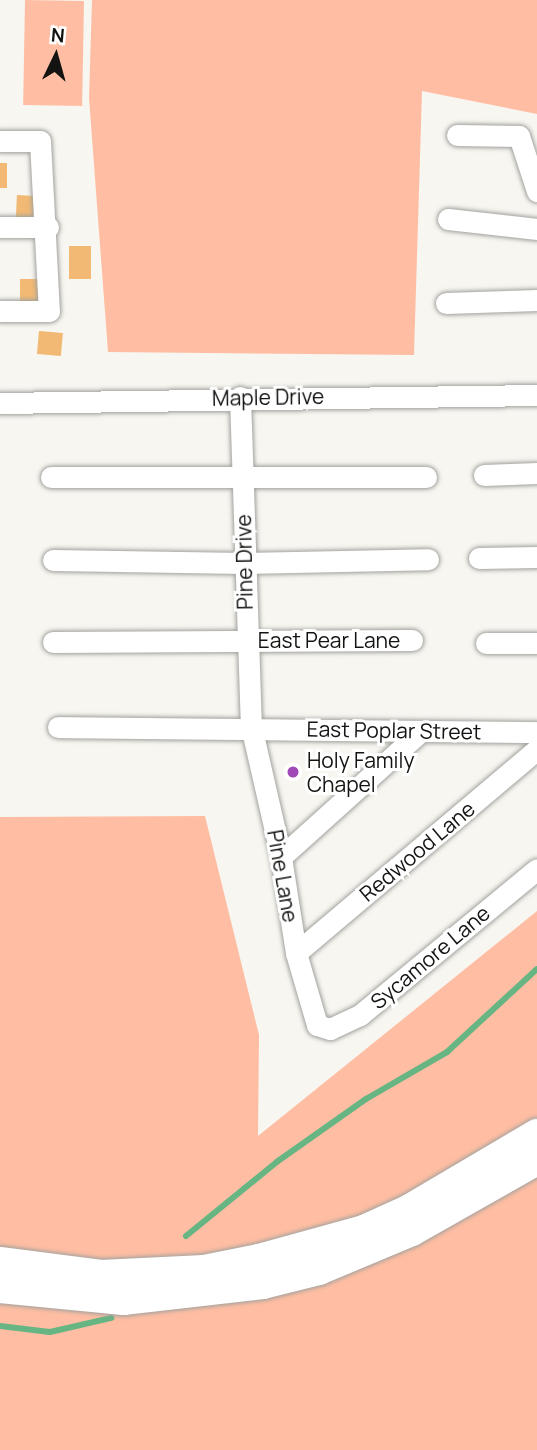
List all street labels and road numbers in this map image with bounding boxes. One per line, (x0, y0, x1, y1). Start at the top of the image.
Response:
street label: Maple Drive (212, 383, 324, 411)
street label: Pine Drive (231, 514, 257, 610)
street label: East Pear Lane (258, 627, 400, 653)
street label: East Poplar Street (306, 716, 482, 744)
street label: Redwood Lane (354, 796, 480, 906)
street label: Pine Lane (262, 828, 304, 924)
street label: Sycamore Lane (365, 900, 495, 1014)

